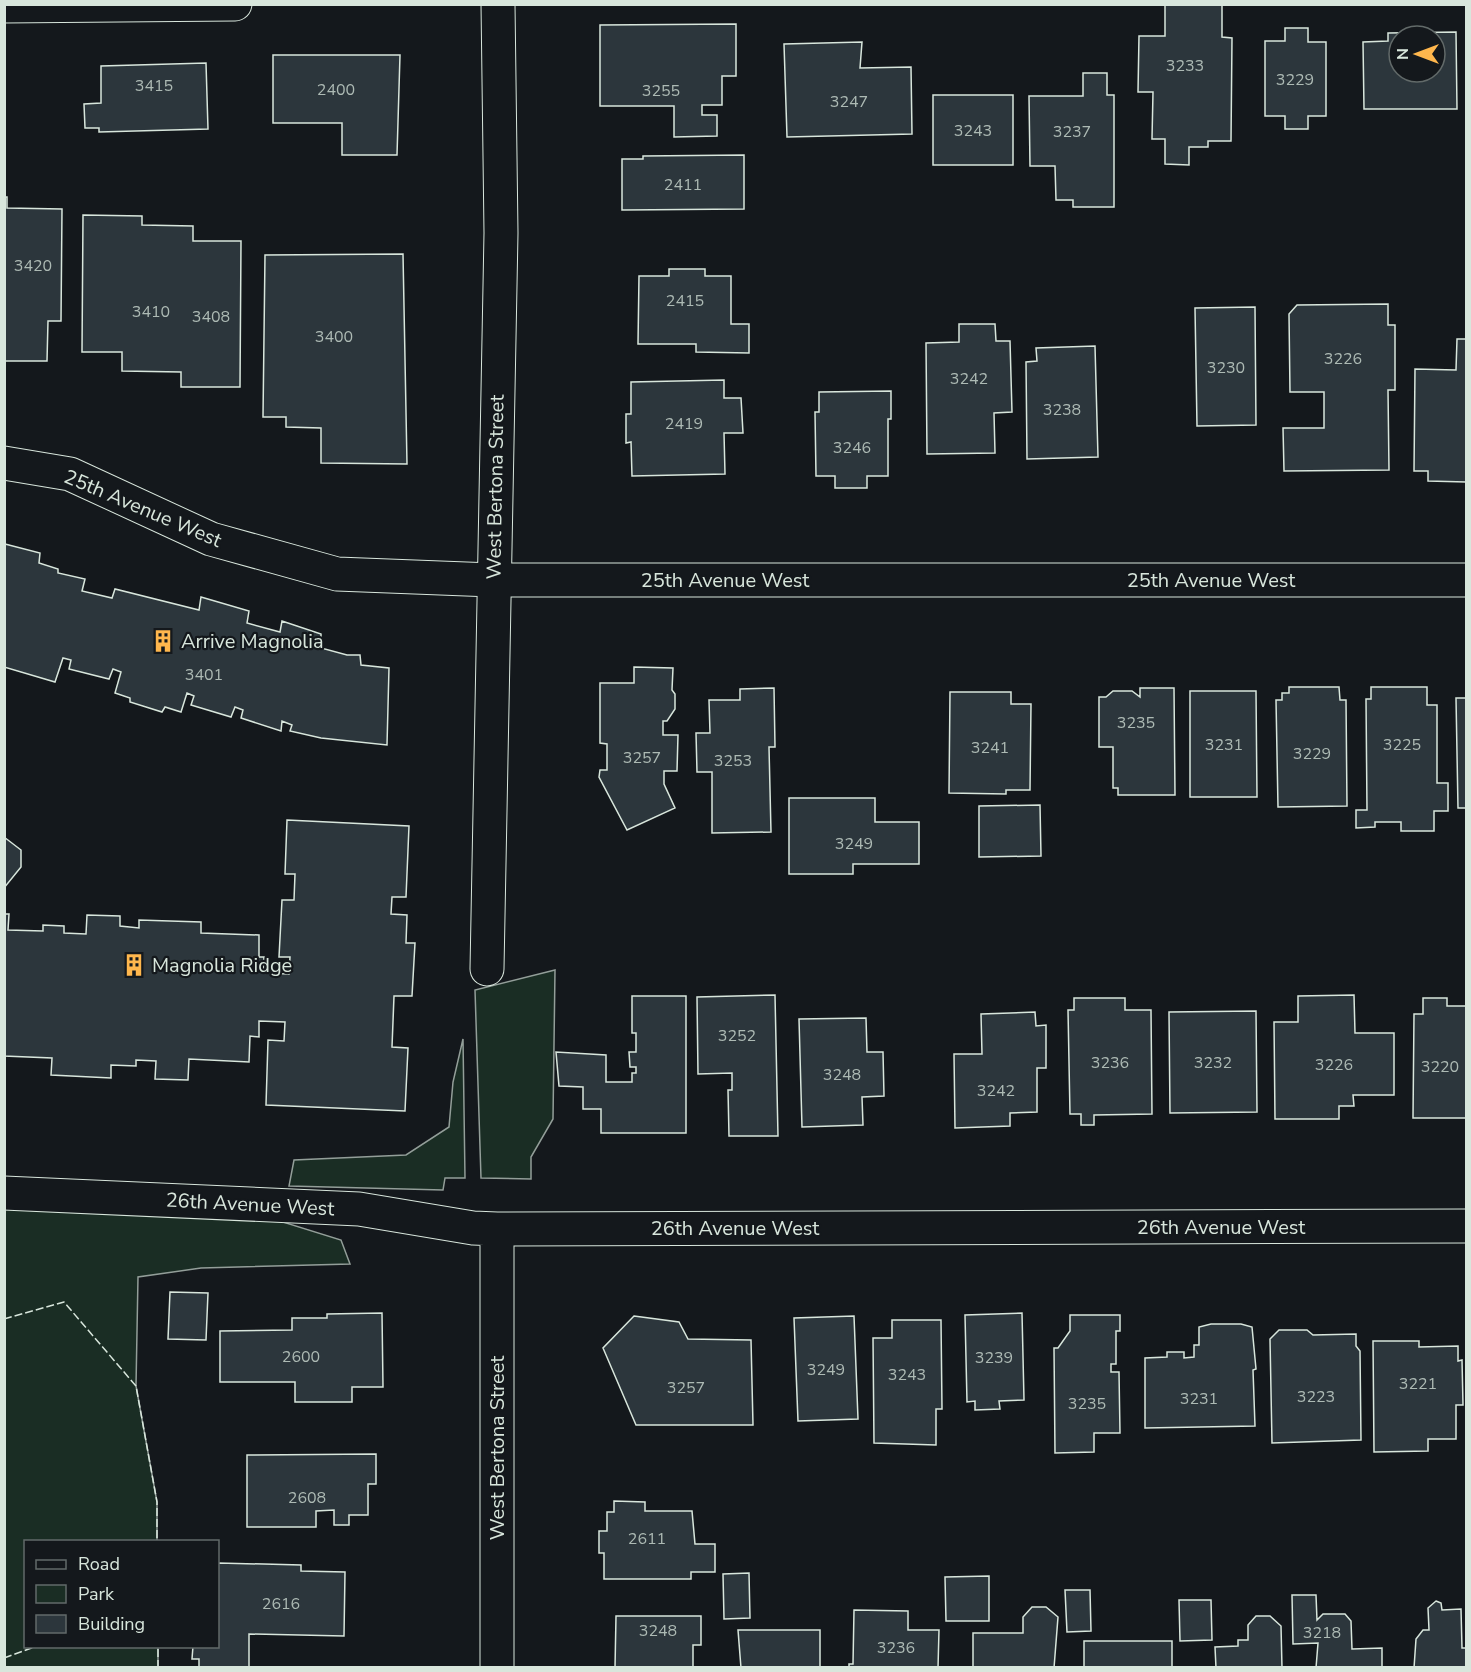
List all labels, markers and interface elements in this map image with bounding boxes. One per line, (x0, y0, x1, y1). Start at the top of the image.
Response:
north arrow (1387, 24, 1447, 84)
text: N (1392, 48, 1414, 60)
house number: 3233 (1166, 55, 1204, 77)
house number: 3229 (1276, 69, 1314, 91)
house number: 3415 (135, 75, 173, 97)
house number: 2400 (317, 79, 355, 101)
house number: 3255 (642, 80, 680, 102)
house number: 3247 (830, 91, 868, 113)
house number: 3243 (954, 120, 992, 142)
house number: 3237 (1053, 121, 1091, 143)
house number: 2411 (664, 174, 702, 196)
house number: 3420 (14, 255, 52, 277)
house number: 2415 (666, 290, 704, 312)
house number: 3410 (132, 301, 170, 323)
house number: 3408 (192, 306, 230, 328)
house number: 3400 (315, 326, 353, 348)
house number: 3226 (1324, 348, 1362, 370)
house number: 3230 (1207, 357, 1245, 379)
house number: 3242 (950, 368, 988, 390)
street label: West Bertona Street (480, 393, 511, 580)
house number: 3238 (1043, 399, 1081, 421)
house number: 2419 (665, 413, 703, 435)
house number: 3246 (833, 437, 871, 459)
street label: 25th Avenue West (60, 463, 227, 554)
street label: 25th Avenue West (641, 567, 810, 594)
street label: 25th Avenue West (1127, 567, 1296, 594)
building icon: Arrive Magnolia (150, 628, 176, 654)
place label: Arrive Magnolia (181, 628, 324, 655)
house number: 3401 (185, 664, 223, 686)
house number: 3235 (1117, 712, 1155, 734)
house number: 3231 (1205, 734, 1243, 756)
house number: 3225 (1383, 734, 1421, 756)
house number: 3241 (971, 737, 1009, 759)
house number: 3229 (1293, 743, 1331, 765)
house number: 3257 (623, 747, 661, 769)
house number: 3253 (714, 750, 752, 772)
house number: 3249 (835, 833, 873, 855)
building icon: Magnolia Ridge (121, 952, 147, 978)
place label: Magnolia Ridge (152, 952, 292, 979)
house number: 3252 (718, 1025, 756, 1047)
house number: 3236 (1091, 1052, 1129, 1074)
house number: 3232 (1194, 1052, 1232, 1074)
house number: 3226 (1315, 1054, 1353, 1076)
house number: 3220 (1421, 1056, 1459, 1078)
house number: 3248 (823, 1064, 861, 1086)
house number: 3242 (977, 1080, 1015, 1102)
street label: 26th Avenue West (165, 1187, 336, 1222)
street label: 26th Avenue West (1137, 1214, 1306, 1241)
street label: 26th Avenue West (651, 1215, 820, 1242)
house number: 2600 (282, 1346, 320, 1368)
house number: 3239 (975, 1347, 1013, 1369)
street label: West Bertona Street (484, 1355, 511, 1540)
house number: 3249 (807, 1359, 845, 1381)
house number: 3243 (888, 1364, 926, 1386)
house number: 3221 (1399, 1373, 1437, 1395)
house number: 3257 (667, 1377, 705, 1399)
house number: 3223 (1297, 1386, 1335, 1408)
house number: 3231 (1180, 1388, 1218, 1410)
house number: 3235 (1068, 1393, 1106, 1415)
house number: 2608 (288, 1487, 326, 1509)
house number: 2611 (628, 1528, 666, 1550)
legend (24, 1540, 219, 1648)
text: Road (78, 1552, 120, 1576)
text: Park (78, 1582, 115, 1606)
house number: 2616 (262, 1593, 300, 1615)
text: Building (78, 1612, 145, 1636)
house number: 3248 (639, 1620, 677, 1642)
house number: 3218 (1303, 1622, 1341, 1644)
house number: 3236 (877, 1637, 915, 1659)

